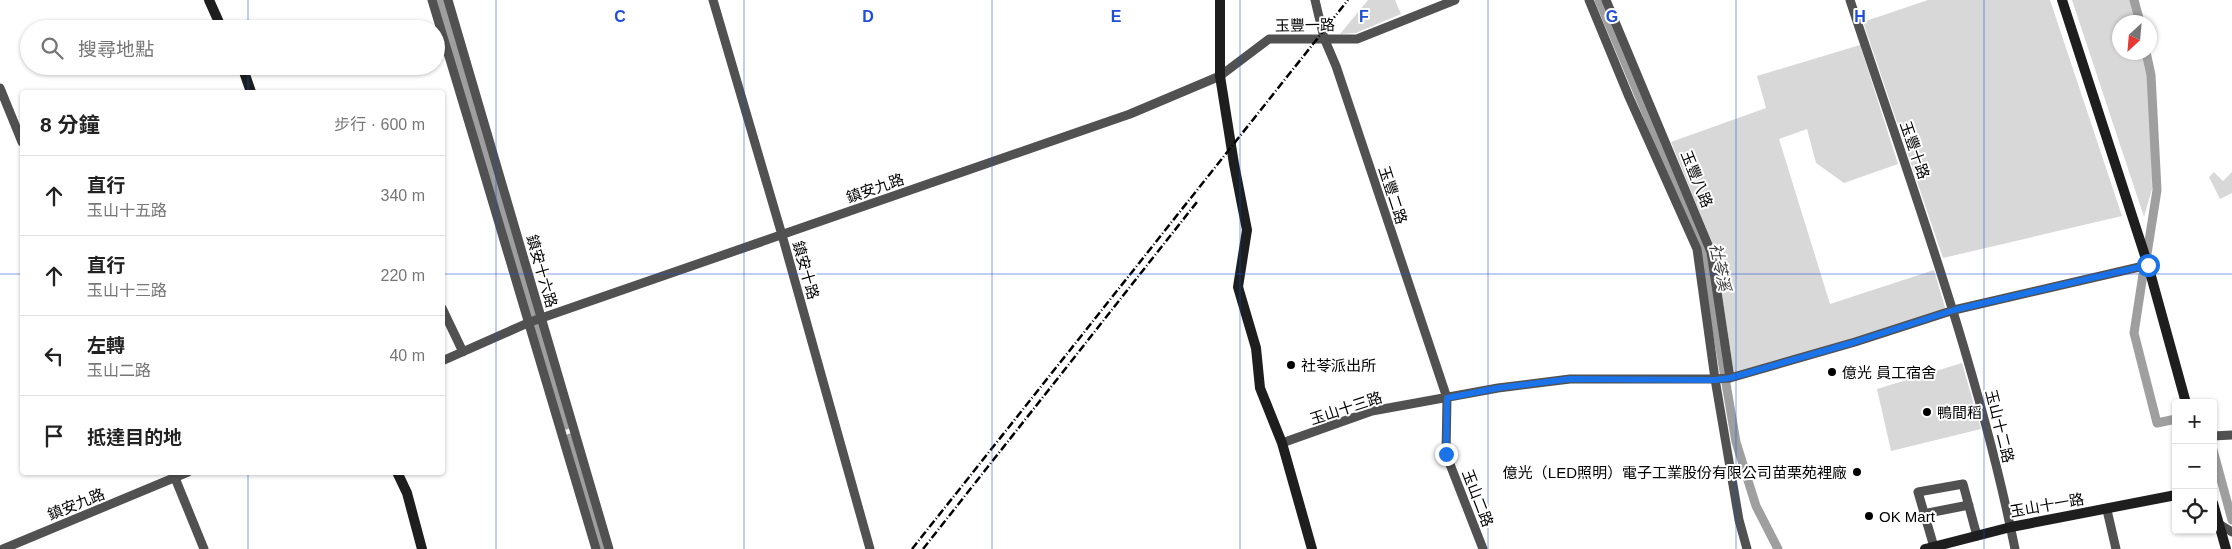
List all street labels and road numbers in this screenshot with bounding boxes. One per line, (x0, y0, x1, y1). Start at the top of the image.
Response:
street label: 玉豐一路 (1275, 16, 1335, 34)
street label: 玉豐十路 (1897, 119, 1933, 181)
street label: 玉豐八路 (1678, 148, 1716, 210)
street label: 玉豐二路 (1376, 164, 1410, 226)
street label: 鎮安九路 (844, 170, 906, 206)
street label: 鎮安十六路 (523, 233, 561, 309)
street label: 鎮安十路 (790, 239, 822, 301)
street label: 玉山十三路 (1308, 388, 1384, 428)
street label: 玉山十二路 (1983, 388, 2017, 464)
street label: 玉山二路 (1459, 467, 1497, 529)
street label: 鎮安九路 (45, 485, 107, 523)
street label: 玉山十一路 (2009, 490, 2085, 520)

